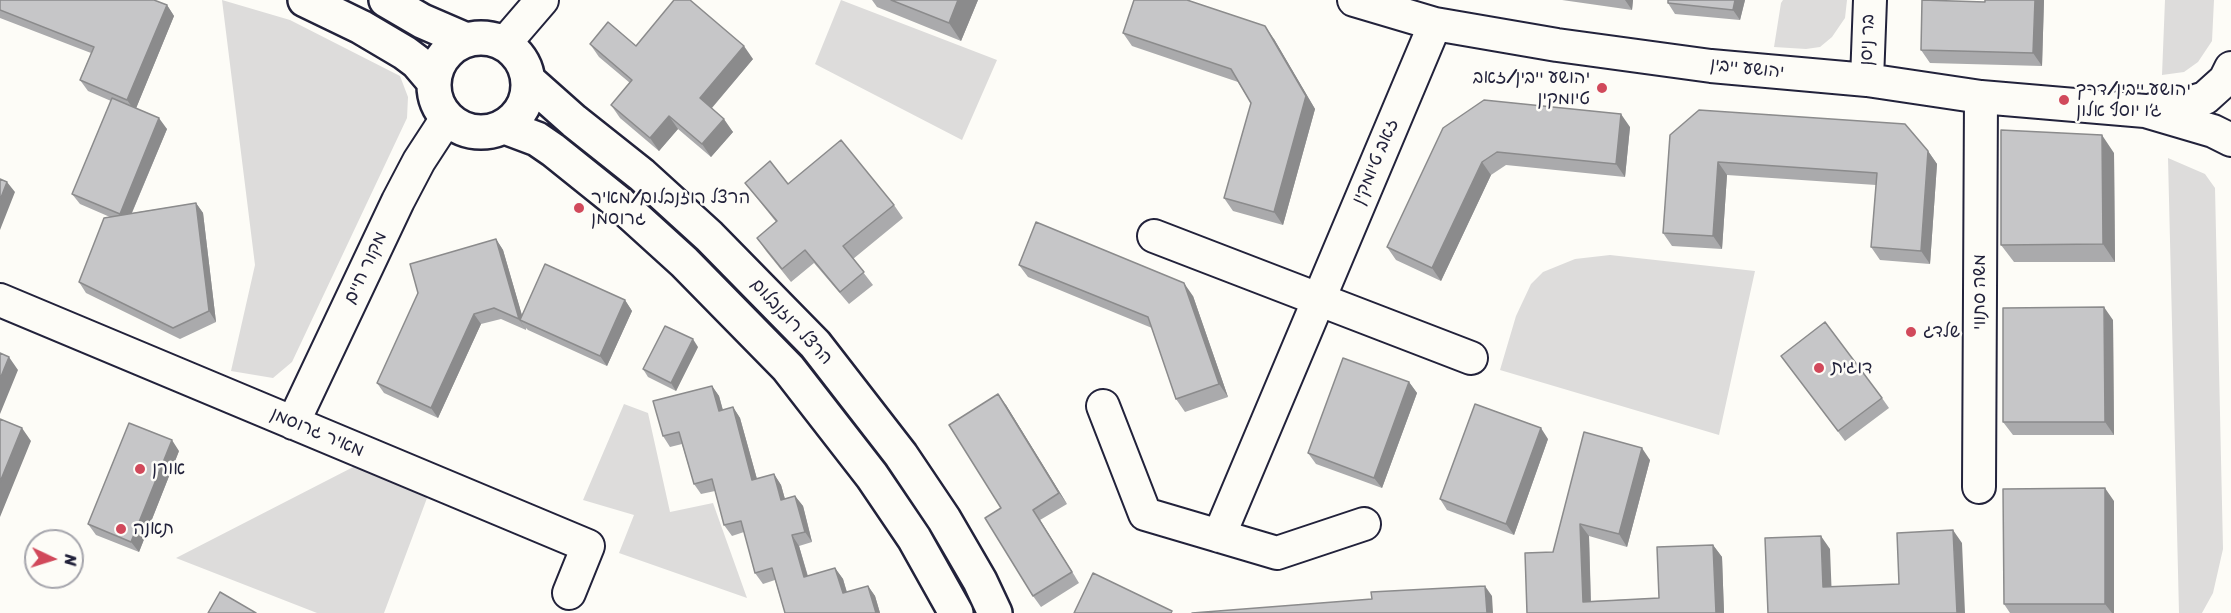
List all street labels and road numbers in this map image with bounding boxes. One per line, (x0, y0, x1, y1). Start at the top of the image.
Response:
street label: בר ניסן (1856, 14, 1880, 66)
street label: יהושע ייבין (1709, 54, 1785, 84)
street label: זאב טיומקין (1348, 116, 1404, 208)
street label: מקור חיים (340, 228, 392, 308)
street label: משה סתווי (1969, 254, 1991, 330)
street label: הרצל רוזנבלום (745, 274, 837, 370)
street label: מאיר גרוסמן (267, 404, 367, 462)

